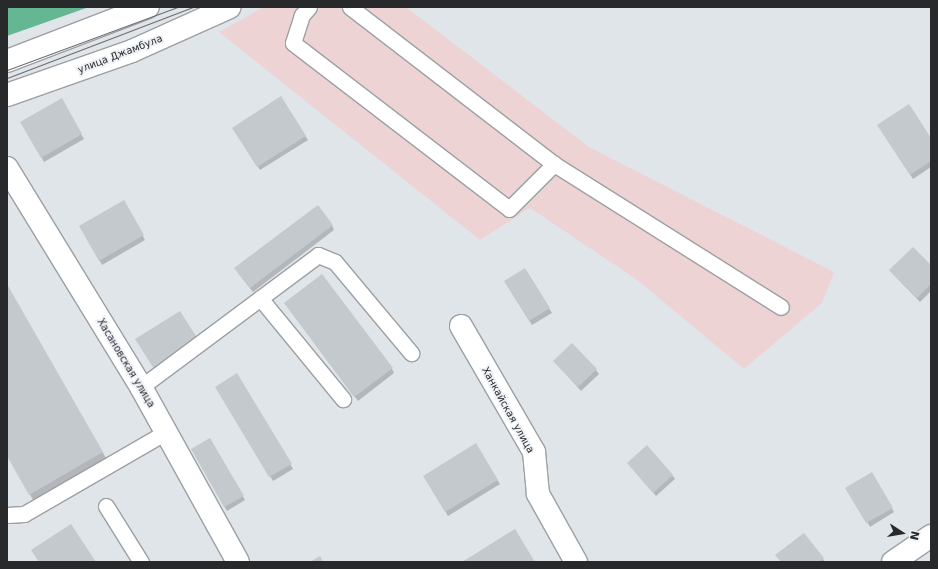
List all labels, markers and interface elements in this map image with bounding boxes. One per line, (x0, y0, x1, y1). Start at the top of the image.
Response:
street label: улица Джамбула (76, 32, 164, 76)
street label: Хасановская улица (95, 316, 157, 410)
street label: Ханкайская улица (479, 365, 537, 455)
north arrow (882, 513, 922, 553)
text: N (907, 530, 922, 541)

